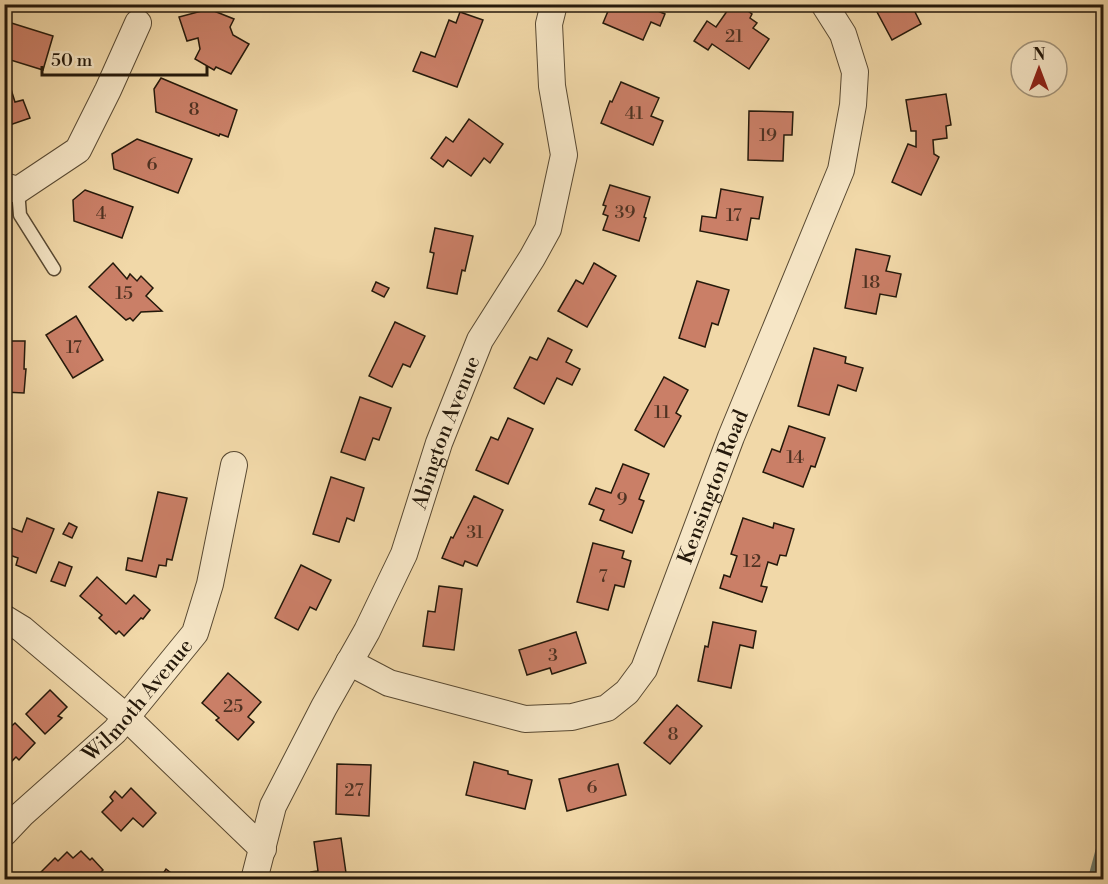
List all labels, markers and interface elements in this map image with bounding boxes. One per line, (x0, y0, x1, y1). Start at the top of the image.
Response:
house number: 21 (725, 25, 743, 48)
scale bar (42, 39, 207, 77)
north arrow (1009, 39, 1069, 99)
text: N (1033, 45, 1046, 65)
text: 50 m (51, 49, 93, 72)
house number: 8 (188, 98, 200, 121)
house number: 41 (625, 102, 643, 125)
house number: 19 (759, 124, 777, 147)
house number: 6 (147, 153, 158, 176)
house number: 39 (615, 201, 636, 224)
house number: 4 (96, 202, 107, 225)
house number: 17 (726, 204, 742, 227)
house number: 18 (862, 271, 880, 294)
house number: 15 (115, 282, 133, 305)
house number: 17 (66, 336, 82, 359)
street label: Abington Avenue (407, 352, 486, 514)
house number: 11 (654, 401, 670, 424)
street label: Kensington Road (673, 406, 755, 568)
house number: 14 (786, 446, 804, 469)
house number: 9 (617, 488, 628, 511)
house number: 31 (466, 521, 484, 544)
house number: 12 (743, 550, 761, 573)
house number: 7 (598, 565, 608, 588)
street label: Wilmoth Avenue (77, 634, 199, 768)
house number: 3 (548, 644, 558, 667)
house number: 25 (223, 695, 243, 718)
house number: 8 (667, 723, 679, 746)
house number: 6 (587, 776, 598, 799)
house number: 27 (344, 779, 364, 802)

